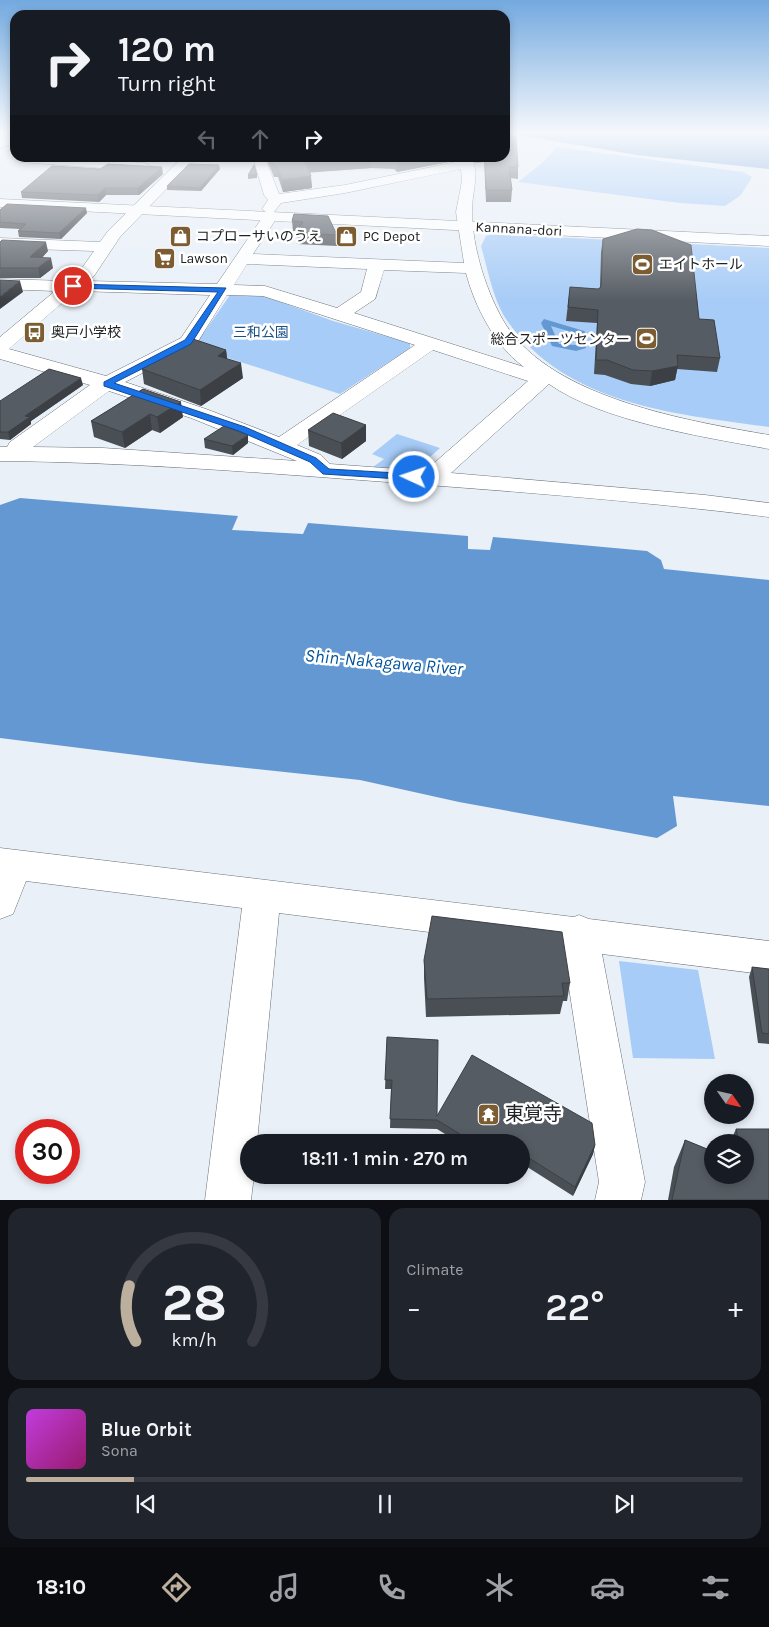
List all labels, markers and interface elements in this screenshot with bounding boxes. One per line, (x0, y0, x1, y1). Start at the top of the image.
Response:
text: 120 m (118, 29, 216, 70)
icon: right (35, 30, 100, 95)
text: Turn right (118, 71, 216, 97)
icon: left (193, 125, 221, 153)
icon: ahead (246, 125, 274, 153)
icon: right (299, 125, 327, 153)
street label: Kannana-dori (475, 218, 563, 240)
shop icon: コプローサいのうえ (168, 224, 192, 248)
shop icon: PC Depot (335, 224, 359, 248)
place label: コプローサいのうえ (196, 228, 322, 245)
place label: PC Depot (363, 228, 420, 245)
supermarket icon: Lawson (152, 246, 176, 270)
place label: Lawson (180, 250, 228, 267)
sports icon: エイトホール (631, 252, 655, 276)
place label: エイトホール (659, 256, 743, 273)
pin (52, 265, 94, 307)
icon: arrive (59, 272, 87, 300)
bus stop icon: 奥戸小学校 (23, 320, 47, 344)
place label: 奥戸小学校 (51, 324, 121, 341)
park label: 三和公園 (233, 324, 289, 341)
sports icon: 総合スポーツセンター (634, 327, 658, 351)
place label: 総合スポーツセンター (490, 331, 630, 348)
position arrow (387, 450, 439, 502)
water label: Shin-Nakagawa River (304, 644, 465, 680)
north arrow (704, 1074, 754, 1124)
map controls (704, 1074, 754, 1184)
temple icon: 東覚寺 (477, 1102, 501, 1126)
place label: 東覚寺 (505, 1103, 562, 1125)
speed limit sign: 30 (15, 1119, 80, 1184)
button: layers (704, 1134, 754, 1184)
text: 18:11 · 1 min · 270 m (302, 1148, 468, 1170)
text: Climate (407, 1260, 464, 1279)
text: 28 (162, 1272, 227, 1333)
text: 22° (545, 1285, 605, 1330)
text: − (407, 1291, 421, 1324)
text: + (728, 1291, 743, 1324)
text: km/h (172, 1330, 217, 1351)
text: Blue Orbit (101, 1419, 192, 1441)
text: Sona (101, 1441, 138, 1460)
icon: previous (132, 1490, 160, 1518)
icon: pause (371, 1490, 399, 1518)
icon: next (610, 1490, 638, 1518)
icon: directions (159, 1570, 194, 1605)
icon: music (267, 1570, 302, 1605)
icon: phone (374, 1570, 409, 1605)
icon: climate (482, 1570, 517, 1605)
icon: car (590, 1570, 625, 1605)
icon: filters (698, 1570, 733, 1605)
text: 18:10 (36, 1574, 86, 1600)

